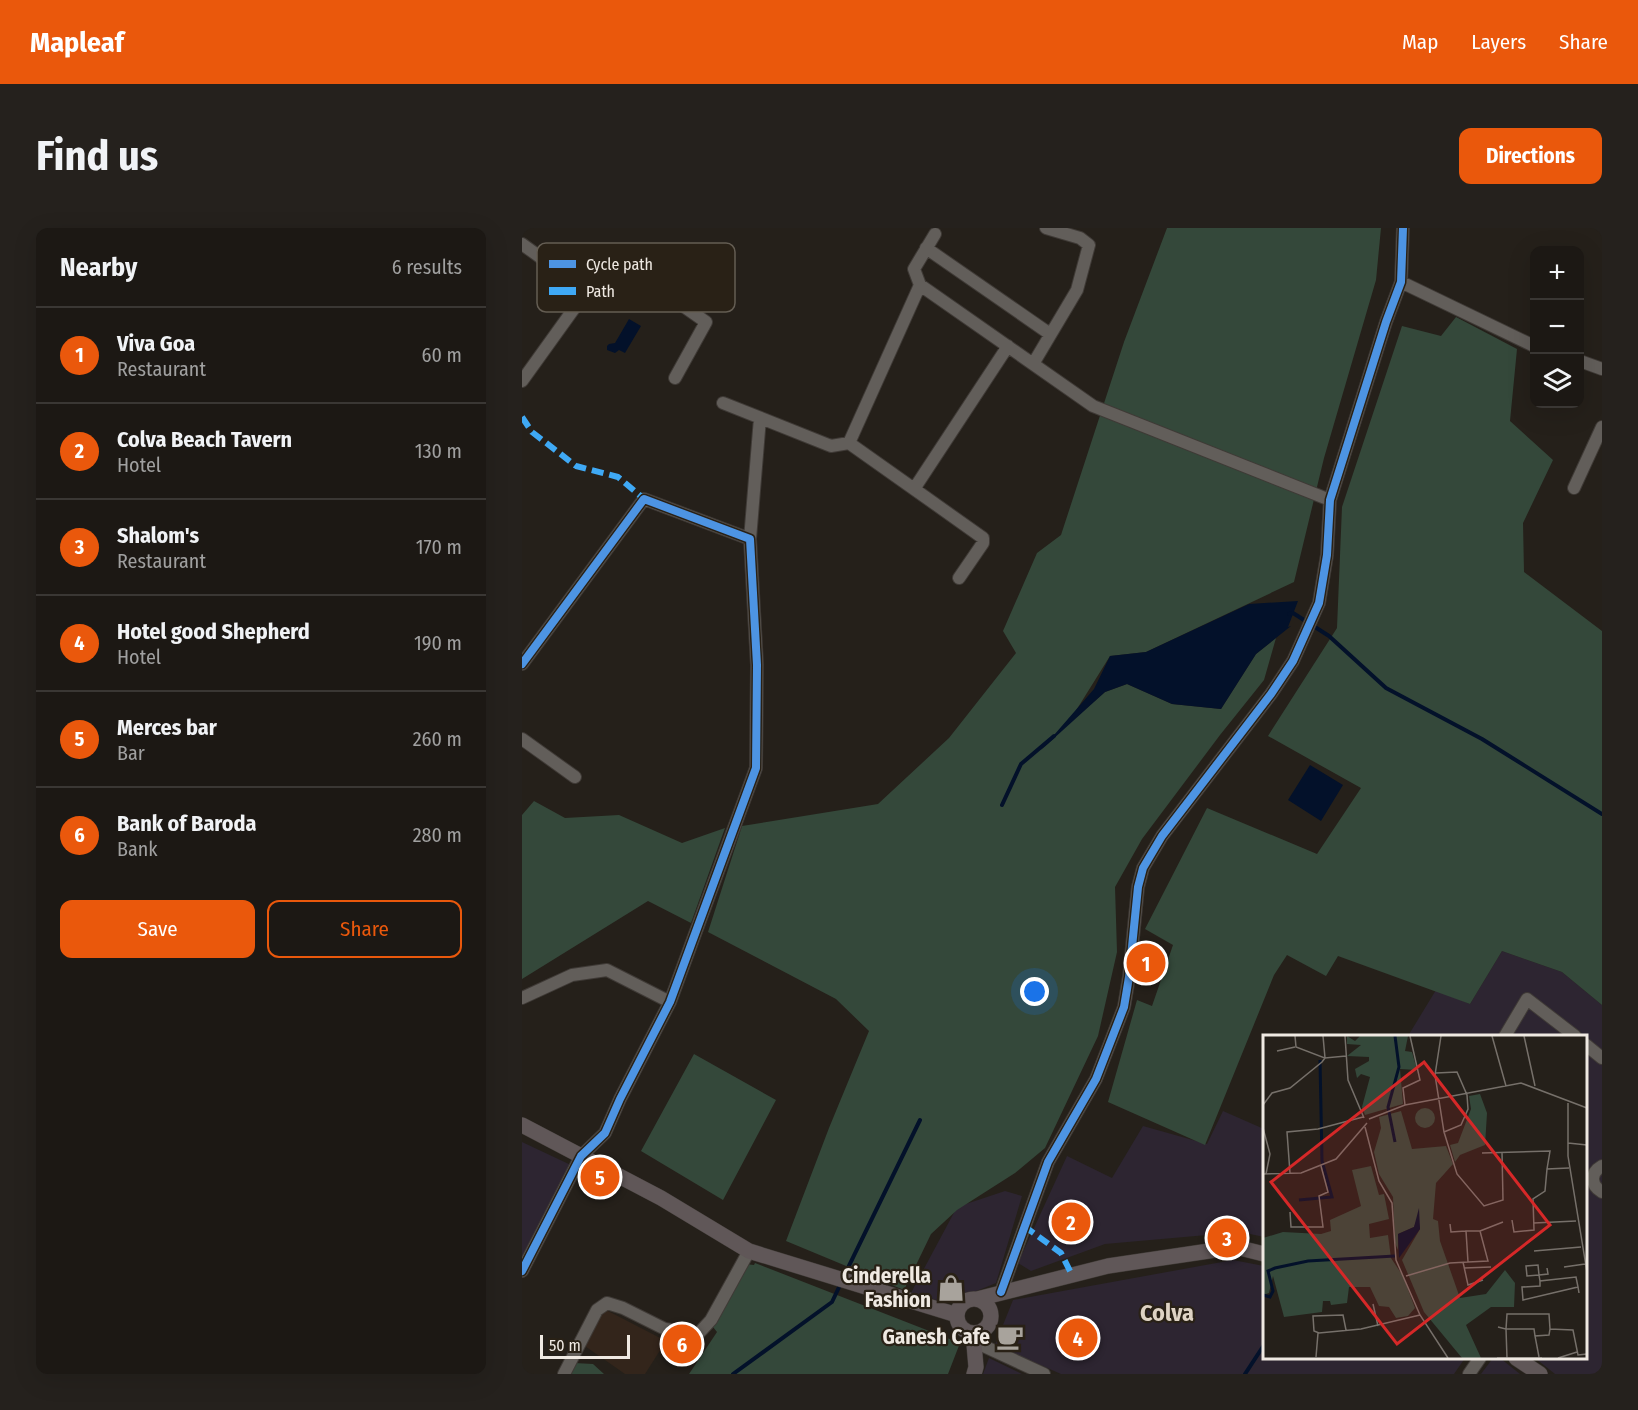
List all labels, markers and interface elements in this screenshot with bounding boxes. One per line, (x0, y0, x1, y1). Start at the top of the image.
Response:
text: Mapleaf (30, 26, 124, 59)
text: Map (1402, 29, 1438, 55)
text: Layers (1471, 29, 1526, 55)
text: Share (1559, 29, 1608, 55)
button: Directions (1459, 128, 1602, 184)
text: Find us (36, 131, 158, 181)
legend (537, 243, 735, 312)
map controls (1530, 246, 1584, 408)
button: + (1530, 246, 1584, 300)
text: Nearby (60, 252, 137, 283)
text: 6 results (392, 255, 462, 279)
text: Cycle path (586, 255, 653, 274)
text: Path (586, 282, 615, 301)
button: − (1530, 300, 1584, 354)
text: Viva Goa (117, 330, 195, 357)
text: 1 (75, 343, 84, 367)
text: 60 m (422, 343, 462, 367)
button: layers (1530, 354, 1584, 408)
text: Restaurant (117, 357, 206, 381)
text: Colva Beach Tavern (117, 426, 292, 453)
text: 2 (75, 439, 84, 463)
text: 130 m (415, 439, 462, 463)
text: Hotel (117, 453, 161, 477)
text: Shalom's (117, 522, 199, 549)
text: 3 (75, 535, 84, 559)
text: 170 m (416, 535, 462, 559)
text: Restaurant (117, 549, 206, 573)
text: Hotel good Shepherd (117, 618, 310, 645)
text: 4 (74, 631, 85, 655)
text: 190 m (414, 631, 462, 655)
text: Hotel (117, 645, 161, 669)
text: Merces bar (117, 714, 217, 741)
text: 5 (75, 727, 84, 751)
text: 260 m (413, 727, 462, 751)
text: Bar (117, 741, 145, 765)
text: Bank of Baroda (117, 810, 256, 837)
text: 6 (74, 823, 85, 847)
text: 280 m (413, 823, 462, 847)
text: Bank (117, 837, 158, 861)
button: Save (60, 900, 255, 958)
button: Share (267, 900, 462, 958)
pin: 1 (1126, 940, 1166, 986)
your location (1020, 977, 1049, 1006)
inset map (1263, 1035, 1587, 1359)
pin: 5 (580, 1154, 620, 1200)
pin: 2 (1052, 1200, 1090, 1244)
pin: 3 (1208, 1216, 1246, 1260)
place label: Cinderella Fashion (842, 1263, 931, 1313)
shop icon: Cinderella Fashion (936, 1273, 966, 1303)
district label: Colva (1140, 1299, 1194, 1327)
pin: 4 (1058, 1316, 1098, 1360)
pin: 6 (662, 1322, 702, 1366)
cafe icon: Ganesh Cafe (995, 1322, 1025, 1352)
place label: Ganesh Cafe (882, 1324, 990, 1350)
scale bar (540, 1332, 630, 1360)
text: 50 m (549, 1336, 581, 1355)

